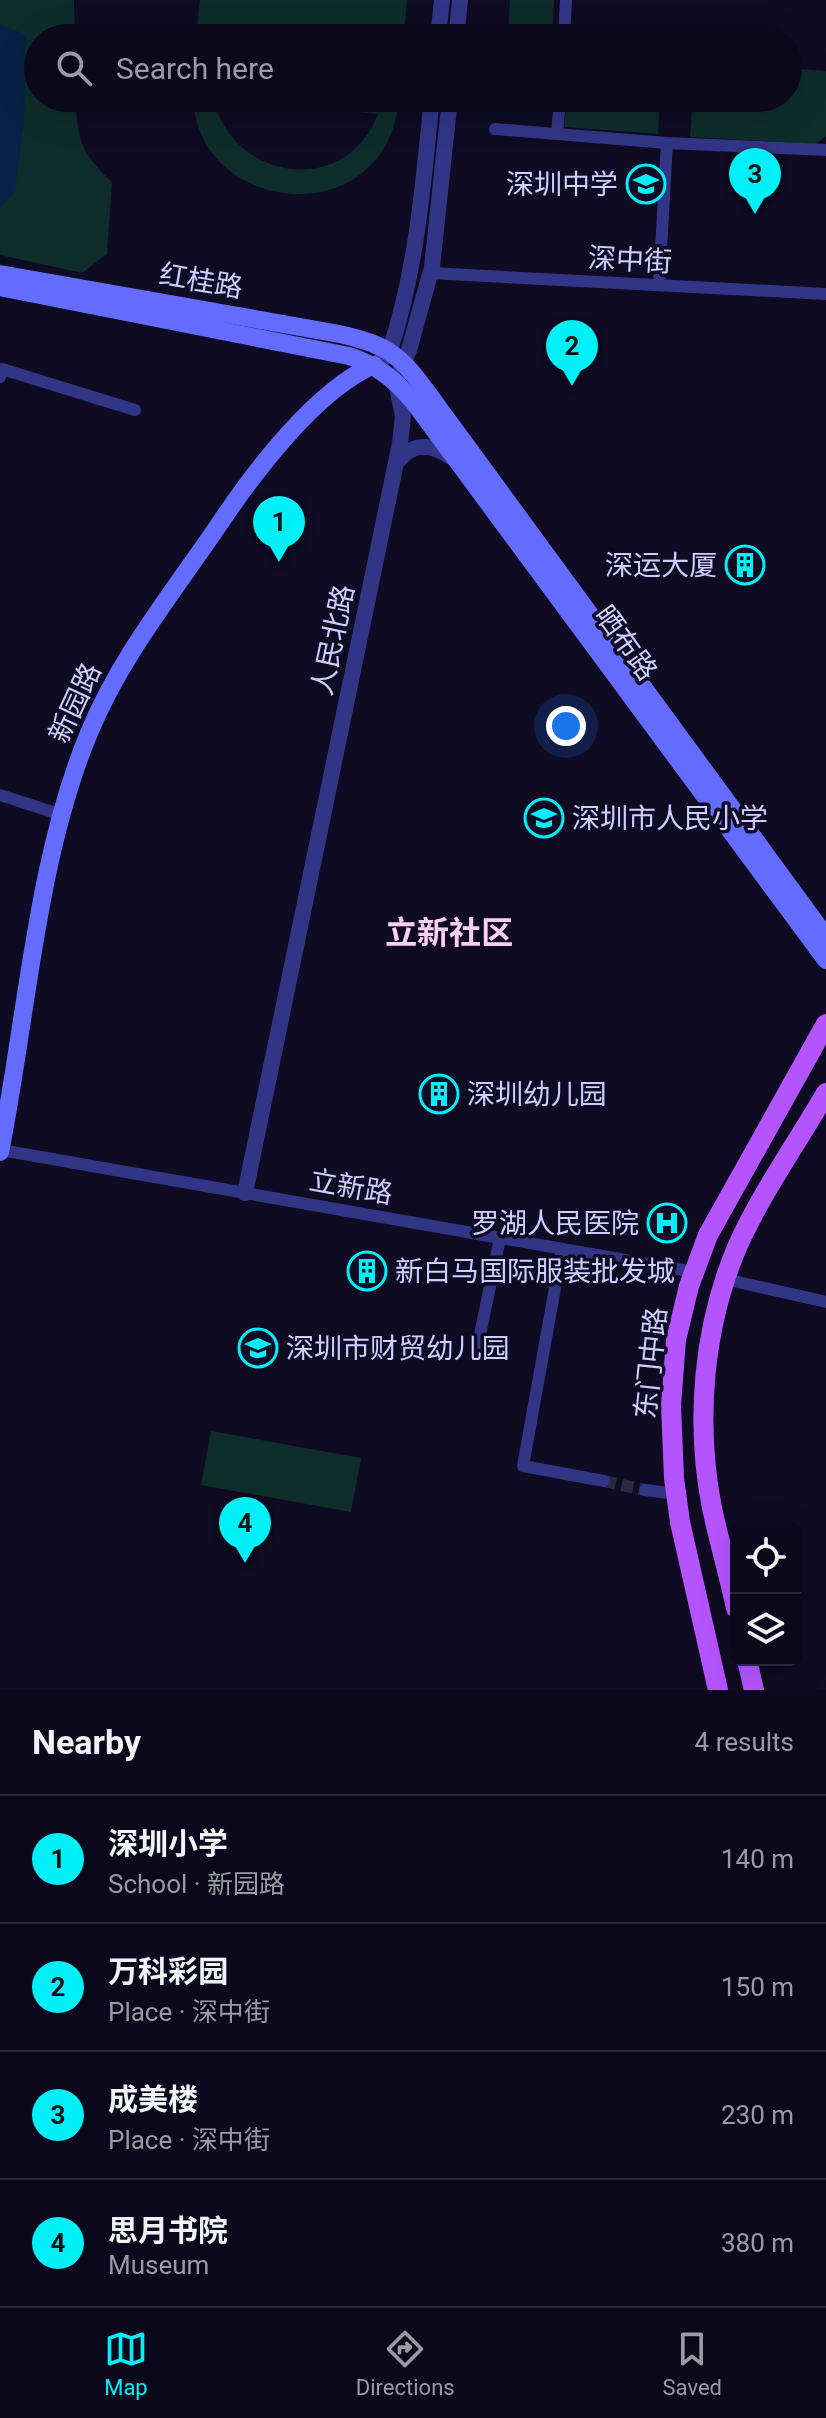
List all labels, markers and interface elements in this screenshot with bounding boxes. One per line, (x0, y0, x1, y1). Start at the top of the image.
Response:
search box (24, 24, 802, 112)
icon: search (52, 46, 96, 90)
text: Search here (116, 51, 274, 86)
pin: 3 (729, 148, 781, 214)
school or university icon: 深圳中学 (625, 163, 667, 205)
place label: 深圳中学 (506, 168, 618, 201)
street label: 深中街 (587, 241, 673, 279)
street label: 红桂路 (157, 257, 245, 305)
pin: 2 (546, 320, 598, 386)
pin: 1 (253, 496, 305, 562)
building icon: 深运大厦 (724, 544, 766, 586)
place label: 深运大厦 (605, 549, 717, 582)
street label: 人民北路 (305, 582, 361, 698)
street label: 晒布路 (588, 599, 664, 687)
street label: 新园路 (42, 658, 108, 748)
your location (546, 706, 586, 746)
school or university icon: 深圳市人民小学 (523, 797, 565, 839)
place label: 深圳市人民小学 (572, 802, 768, 835)
district label: 立新社区 (385, 914, 513, 952)
building icon: 深圳幼儿园 (418, 1073, 460, 1115)
place label: 深圳幼儿园 (467, 1078, 607, 1111)
street label: 立新路 (307, 1163, 395, 1211)
hospital icon: 罗湖人民医院 (646, 1202, 688, 1244)
place label: 罗湖人民医院 (471, 1207, 639, 1240)
building icon: 新白马国际服装批发城 (346, 1250, 388, 1292)
place label: 新白马国际服装批发城 (395, 1255, 675, 1288)
street label: 东门中路 (629, 1306, 673, 1420)
school or university icon: 深圳市财贸幼儿园 (237, 1327, 279, 1369)
place label: 深圳市财贸幼儿园 (286, 1332, 510, 1365)
pin: 4 (219, 1497, 271, 1563)
map controls (730, 1522, 802, 1666)
button: locate (730, 1522, 802, 1594)
button: layers (730, 1594, 802, 1666)
text: Nearby (32, 1722, 141, 1762)
text: 4 results (695, 1727, 794, 1757)
text: 深圳小学 (108, 1826, 228, 1861)
text: 1 (51, 1844, 65, 1874)
text: 140 m (721, 1844, 794, 1874)
text: School · 新园路 (108, 1869, 285, 1899)
text: 万科彩园 (108, 1954, 228, 1989)
text: 2 (51, 1972, 65, 2002)
text: 150 m (721, 1972, 794, 2002)
text: Place · 深中街 (108, 1997, 270, 2027)
text: 成美楼 (108, 2082, 198, 2117)
text: 3 (51, 2100, 65, 2130)
text: 230 m (721, 2100, 794, 2130)
text: Place · 深中街 (108, 2125, 270, 2155)
text: 思月书院 (108, 2213, 228, 2248)
text: 4 (51, 2228, 65, 2258)
text: 380 m (721, 2228, 794, 2258)
text: Museum (108, 2250, 209, 2280)
tab: Map (104, 2327, 148, 2400)
tab: Directions (356, 2327, 455, 2400)
tab: Saved (663, 2327, 722, 2400)

